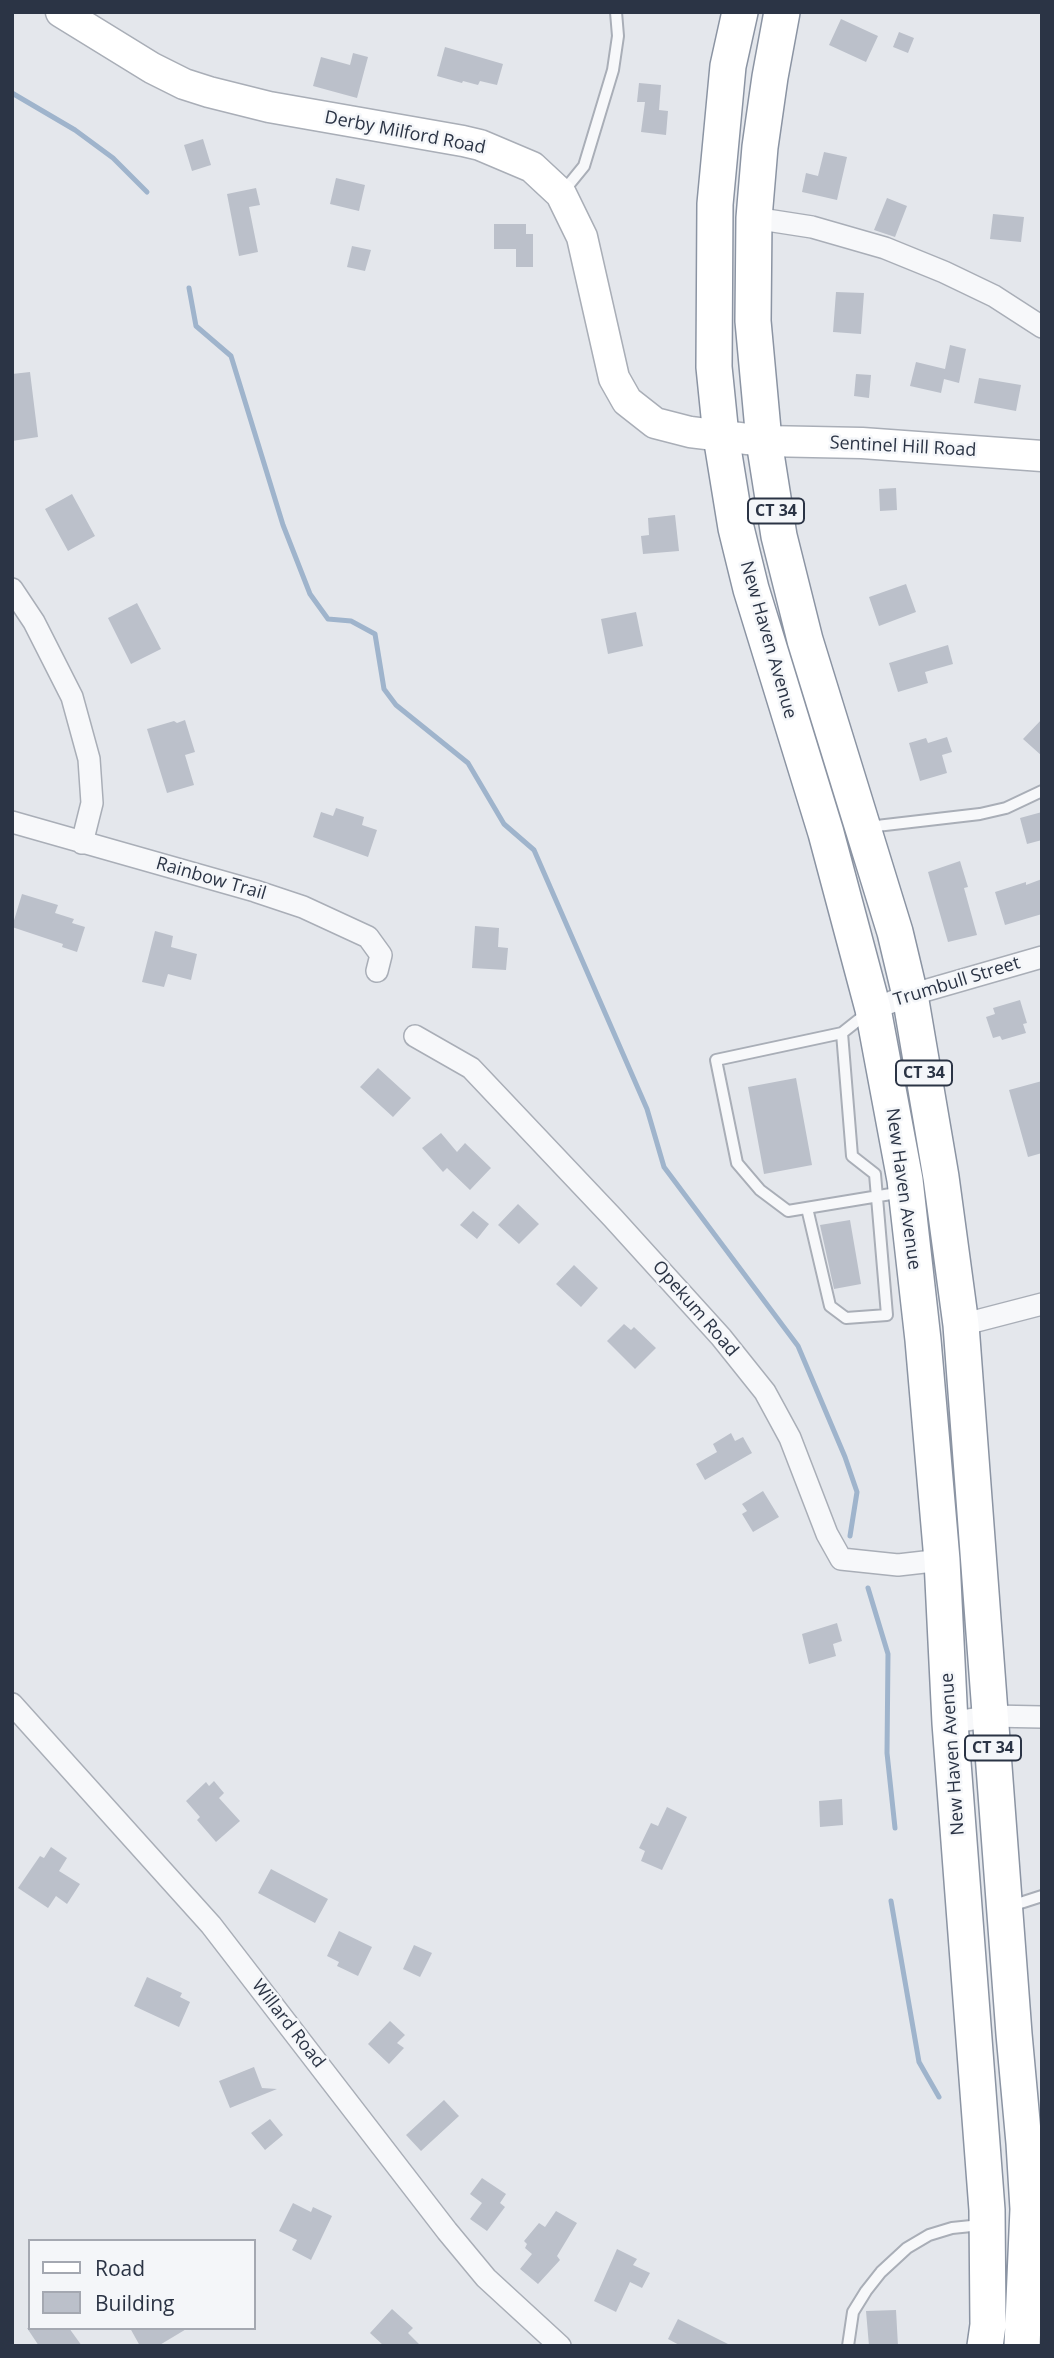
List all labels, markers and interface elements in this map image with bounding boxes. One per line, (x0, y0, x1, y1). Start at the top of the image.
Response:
street label: Derby Milford Road (323, 107, 487, 159)
street label: Sentinel Hill Road (829, 432, 977, 462)
road number: CT 34 (748, 498, 804, 524)
street label: New Haven Avenue (735, 559, 801, 721)
street label: Rainbow Trail (153, 853, 269, 905)
street label: Trumbull Street (891, 953, 1023, 1011)
road number: CT 34 (896, 1060, 952, 1086)
street label: New Haven Avenue (881, 1107, 925, 1271)
street label: Opekum Road (648, 1257, 742, 1361)
street label: New Haven Avenue (937, 1672, 969, 1836)
road number: CT 34 (965, 1736, 1021, 1760)
street label: Willard Road (247, 1975, 329, 2073)
legend (28, 2239, 256, 2330)
text: Road (95, 2254, 145, 2282)
text: Building (95, 2289, 174, 2317)

